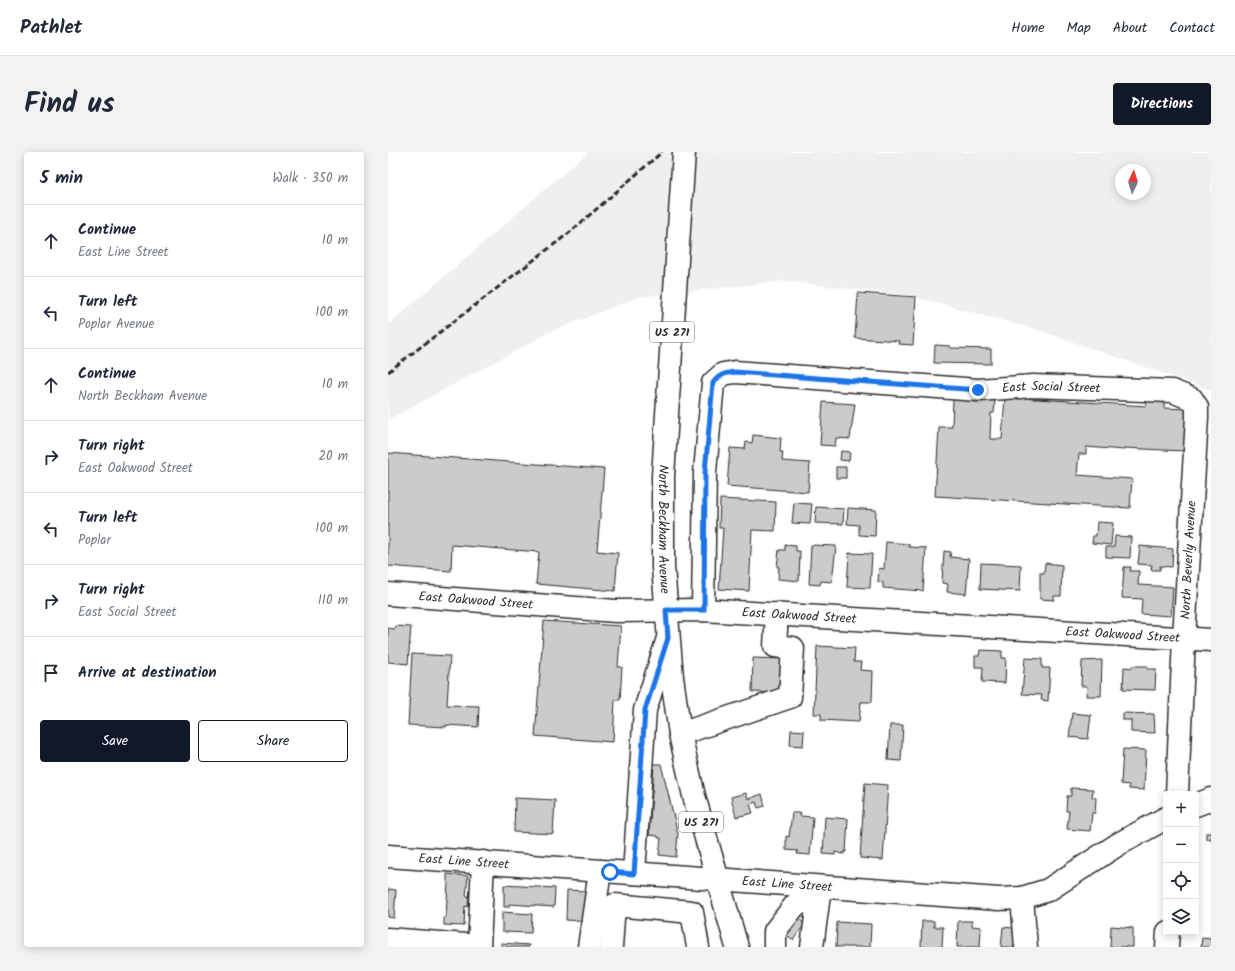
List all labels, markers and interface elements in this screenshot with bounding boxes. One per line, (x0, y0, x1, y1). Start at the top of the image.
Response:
text: Pathlet (20, 13, 82, 43)
text: Home (1011, 17, 1045, 39)
text: Map (1067, 17, 1091, 39)
text: About (1113, 17, 1147, 39)
text: Contact (1169, 17, 1215, 39)
text: Find us (24, 82, 115, 127)
button: Directions (1113, 83, 1211, 125)
north arrow (1115, 164, 1151, 200)
text: 5 min (40, 165, 83, 192)
text: Walk · 350 m (272, 168, 348, 189)
text: Continue (78, 218, 136, 242)
icon: ahead (40, 230, 62, 252)
text: 10 m (322, 230, 348, 251)
text: East Line Street (78, 242, 169, 263)
text: Turn left (78, 290, 138, 314)
icon: left (40, 302, 62, 324)
text: 100 m (315, 302, 348, 323)
text: Poplar Avenue (78, 314, 154, 335)
road number: US 271 (650, 322, 694, 342)
text: Continue (78, 362, 136, 386)
icon: ahead (40, 374, 62, 396)
text: 10 m (322, 374, 348, 395)
street label: East Social Street (1001, 375, 1102, 399)
route end (969, 381, 987, 399)
text: North Beckham Avenue (78, 386, 207, 407)
text: Turn right (78, 434, 145, 458)
icon: right (40, 446, 62, 468)
text: 20 m (318, 446, 348, 467)
text: East Oakwood Street (78, 458, 193, 479)
street label: North Beckham Avenue (653, 464, 676, 595)
street label: North Beverly Avenue (1175, 500, 1203, 620)
text: Turn left (78, 506, 138, 530)
icon: left (40, 518, 62, 540)
text: 100 m (315, 518, 348, 539)
text: Poplar (78, 530, 111, 551)
text: Turn right (78, 578, 145, 602)
street label: East Oakwood Street (418, 586, 535, 615)
icon: right (40, 590, 62, 612)
text: 110 m (318, 590, 348, 611)
text: East Social Street (78, 602, 177, 623)
street label: East Oakwood Street (741, 602, 858, 630)
street label: East Oakwood Street (1065, 621, 1182, 649)
text: Arrive at destination (78, 661, 217, 685)
icon: arrive (40, 662, 62, 684)
button: Save (40, 720, 190, 762)
button: Share (198, 720, 348, 762)
map controls (1163, 791, 1199, 935)
button: + (1163, 791, 1199, 827)
road number: US 271 (679, 812, 723, 832)
button: − (1163, 827, 1199, 863)
street label: East Line Street (418, 848, 511, 875)
route start (601, 863, 619, 881)
button: locate (1163, 863, 1199, 899)
street label: East Line Street (741, 870, 834, 898)
button: layers (1163, 899, 1199, 935)

